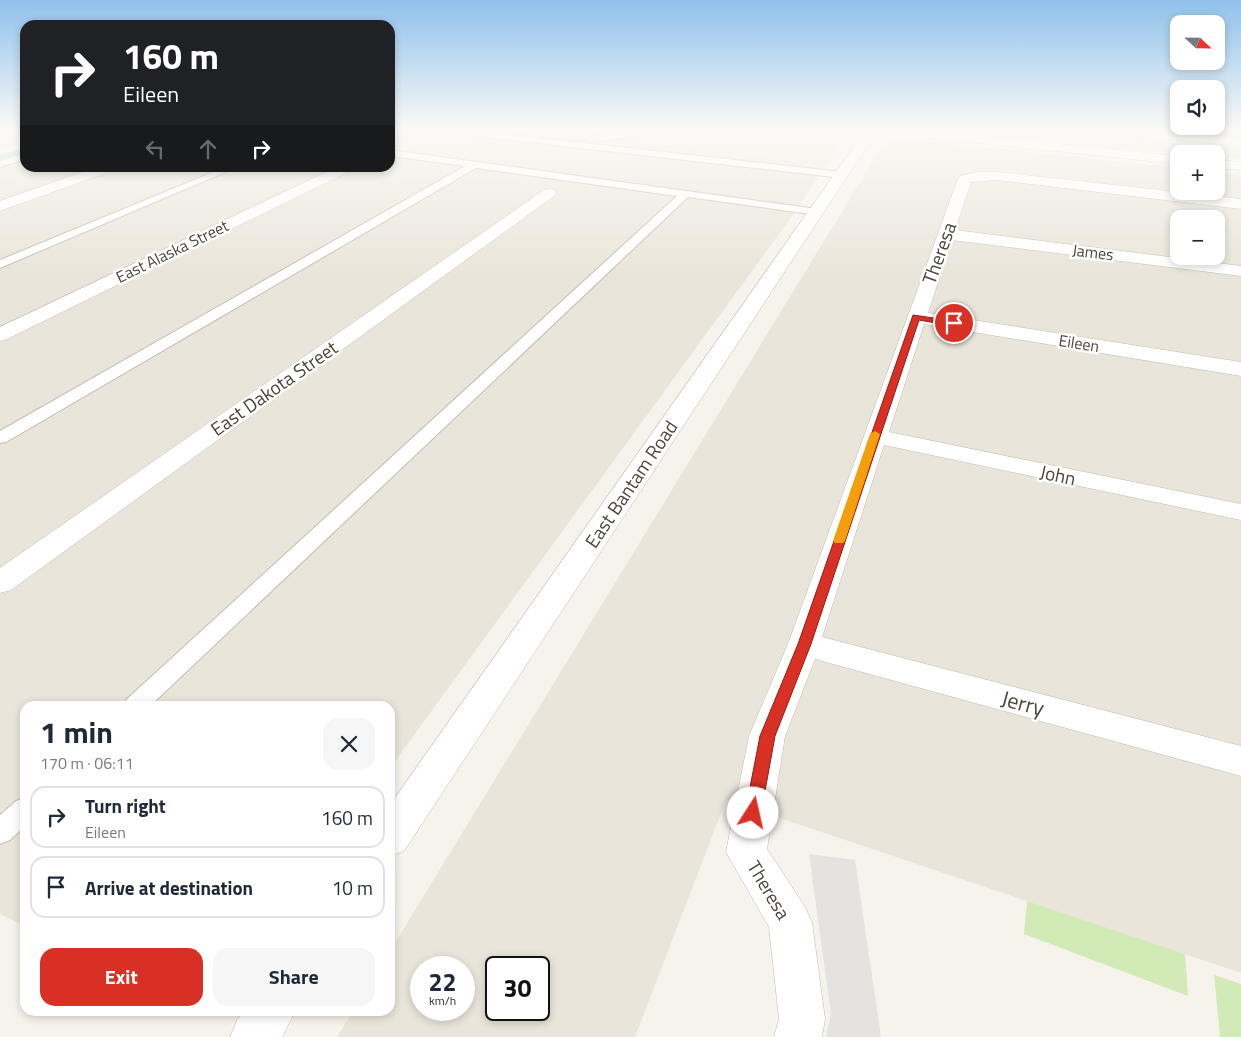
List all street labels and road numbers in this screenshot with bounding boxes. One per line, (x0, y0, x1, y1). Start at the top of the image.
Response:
street label: East Alaska Street (112, 213, 233, 289)
street label: Theresa (914, 217, 963, 288)
street label: James (1071, 238, 1115, 266)
street label: Eileen (1057, 328, 1101, 358)
street label: East Dakota Street (204, 333, 344, 442)
street label: East Bantam Road (577, 414, 684, 553)
street label: John (1038, 457, 1079, 492)
street label: Jerry (998, 681, 1049, 725)
street label: Theresa (740, 855, 799, 925)

